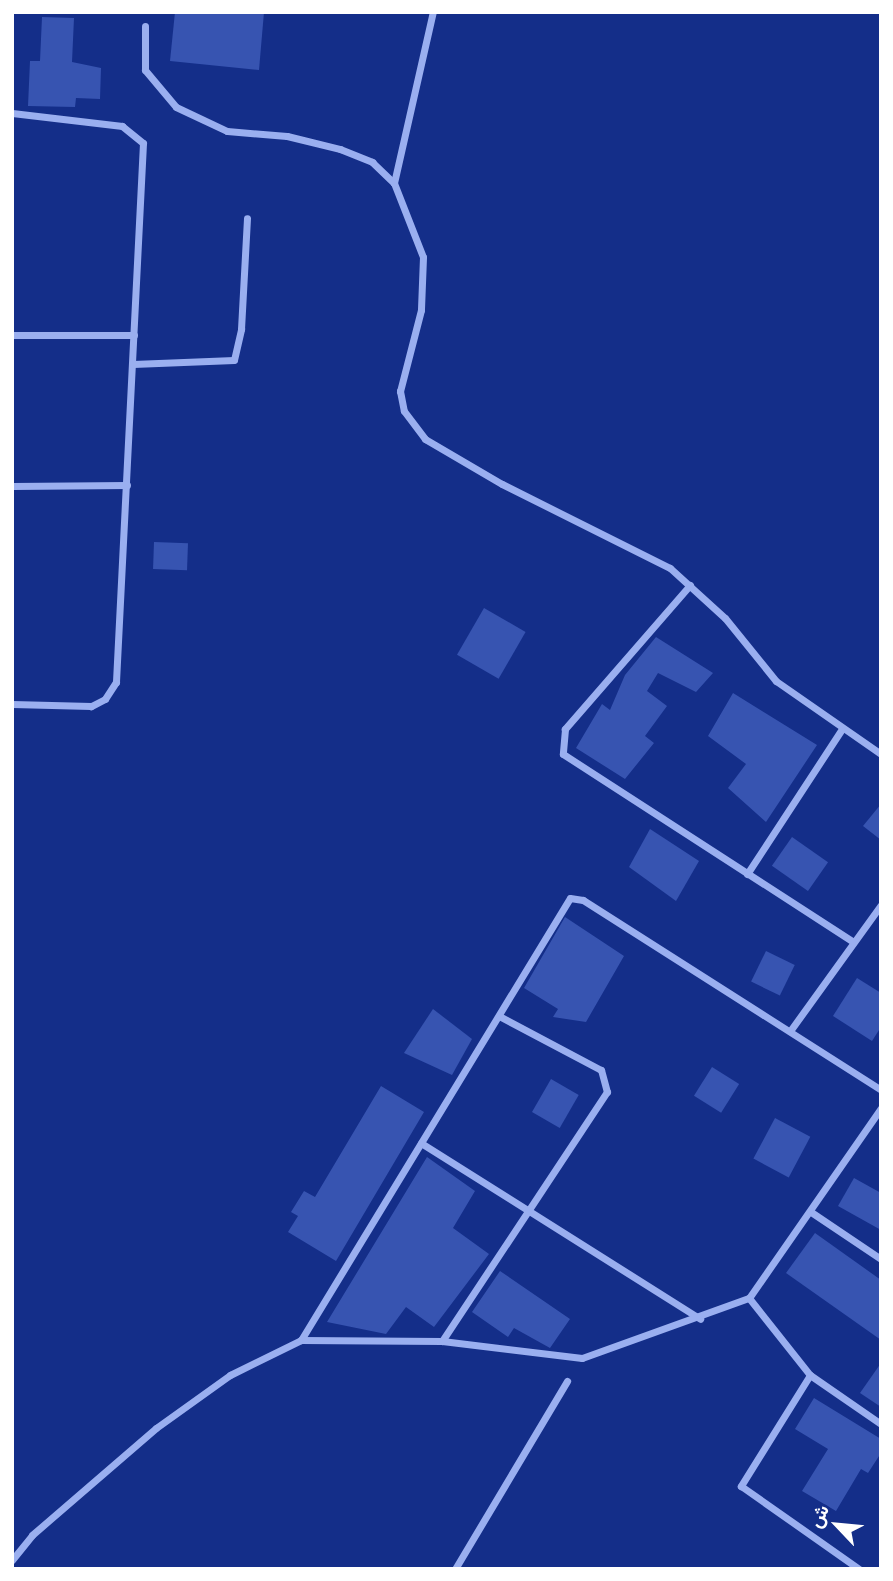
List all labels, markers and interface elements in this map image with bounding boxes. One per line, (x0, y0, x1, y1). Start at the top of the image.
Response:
north arrow (802, 1490, 872, 1560)
text: ش (802, 1500, 833, 1531)

